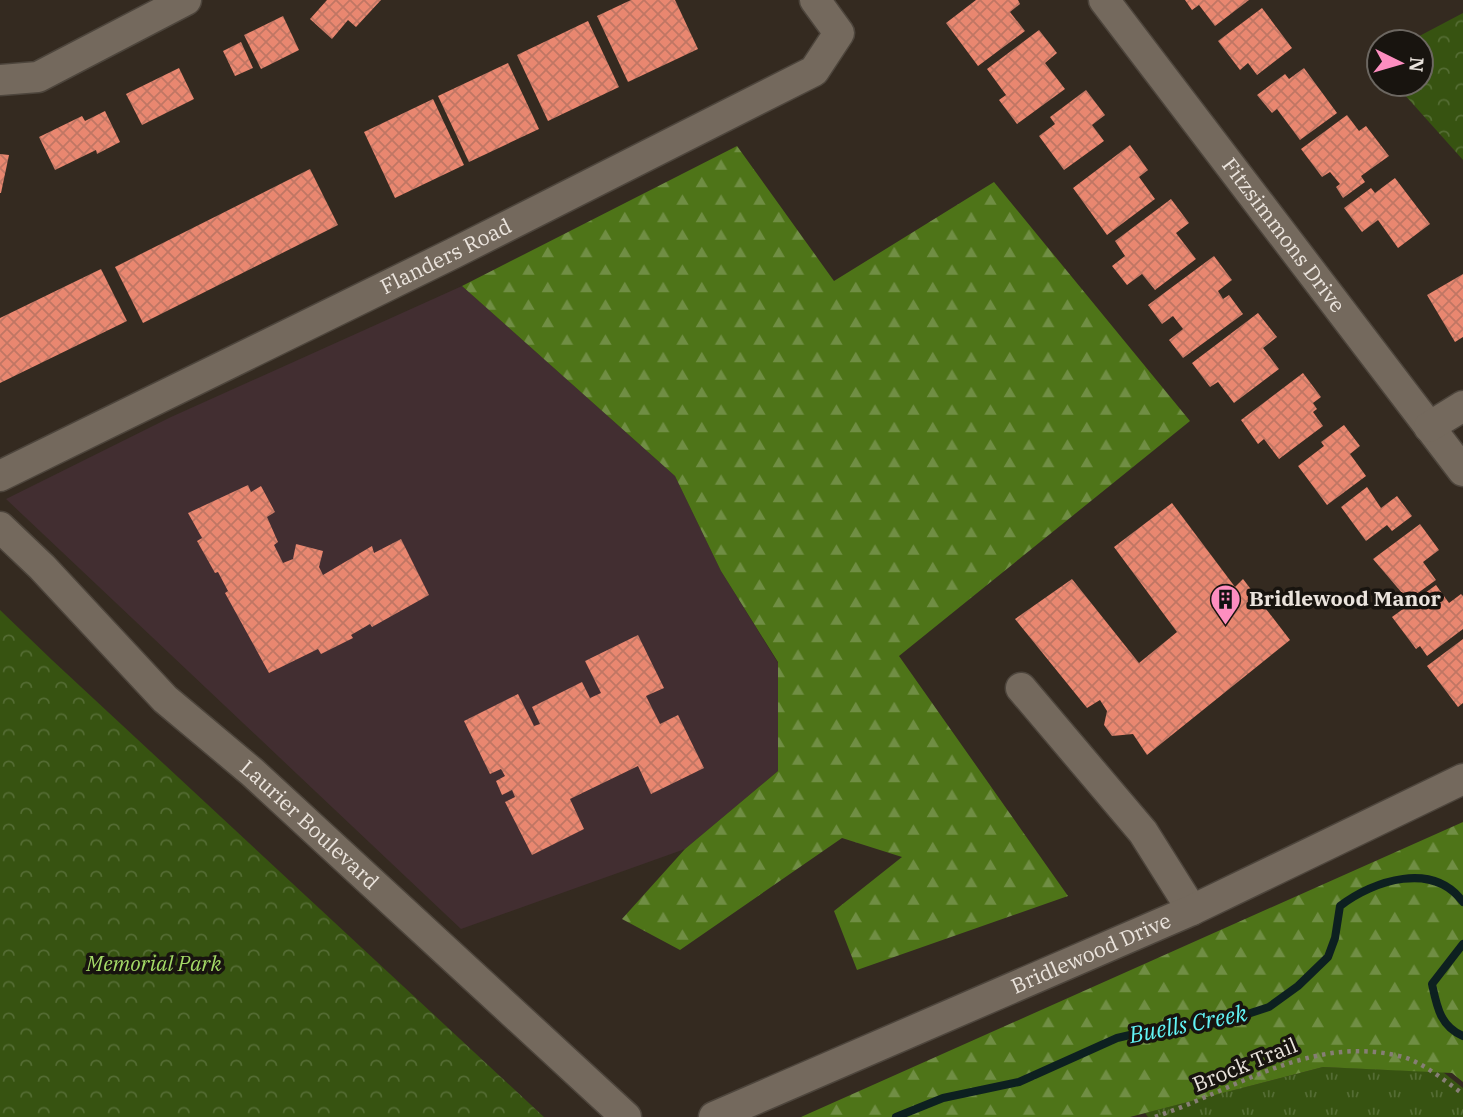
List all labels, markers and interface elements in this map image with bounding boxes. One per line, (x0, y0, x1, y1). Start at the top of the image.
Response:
north arrow (1365, 28, 1435, 98)
text: N (1404, 56, 1430, 73)
street label: Fitzsimmons Drive (1216, 152, 1352, 318)
street label: Flanders Road (375, 211, 516, 300)
building icon: Bridlewood Manor (1209, 582, 1243, 626)
place label: Bridlewood Manor (1249, 584, 1442, 612)
street label: Laurier Boulevard (235, 753, 386, 895)
street label: Bridlewood Drive (1007, 906, 1175, 1000)
park label: Memorial Park (85, 949, 223, 977)
water label: Buells Creek (1125, 997, 1250, 1049)
street label: Brock Trail (1188, 1030, 1301, 1098)

